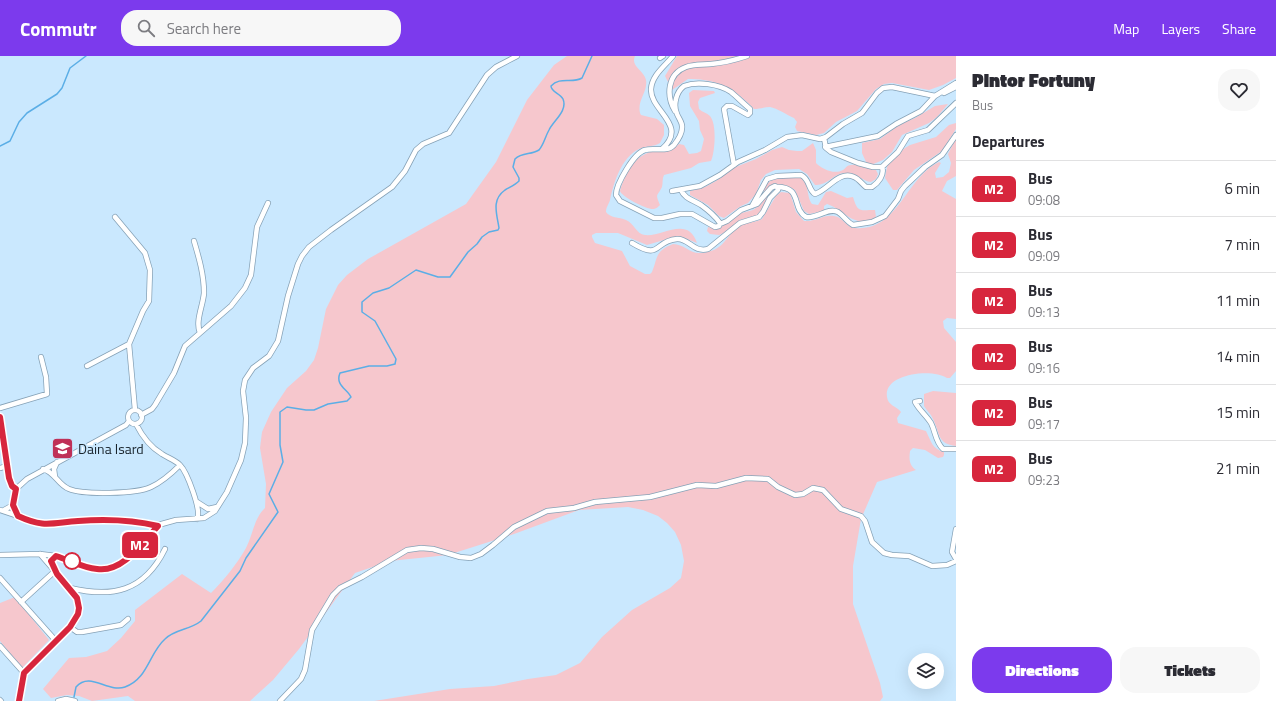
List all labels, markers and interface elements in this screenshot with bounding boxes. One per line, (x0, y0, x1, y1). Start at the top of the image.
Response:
search box (121, 10, 401, 46)
text: Commutr (20, 14, 97, 43)
icon: search (135, 17, 157, 39)
text: Search here (167, 17, 241, 40)
text: Map (1113, 18, 1139, 39)
text: Layers (1161, 18, 1200, 39)
text: Share (1222, 18, 1256, 39)
text: Pintor Fortuny (972, 65, 1095, 94)
button: heart (1218, 69, 1260, 111)
text: Bus (972, 95, 993, 115)
text: Departures (972, 130, 1045, 153)
text: Bus (1028, 167, 1053, 190)
text: 6 min (1224, 177, 1260, 200)
text: M2 (984, 178, 1004, 199)
text: 09:08 (1028, 190, 1060, 210)
text: Bus (1028, 223, 1053, 246)
text: 7 min (1224, 233, 1260, 256)
text: M2 (984, 234, 1004, 255)
text: 09:09 (1028, 246, 1060, 266)
text: Bus (1028, 279, 1053, 302)
text: 11 min (1216, 289, 1260, 312)
text: M2 (984, 290, 1004, 311)
text: 09:13 (1028, 302, 1060, 322)
text: Bus (1028, 335, 1053, 358)
text: 14 min (1216, 345, 1260, 368)
text: M2 (984, 346, 1004, 367)
text: 09:16 (1028, 358, 1060, 378)
text: Bus (1028, 391, 1053, 414)
text: 15 min (1216, 401, 1260, 424)
text: M2 (984, 402, 1004, 423)
text: 09:17 (1028, 414, 1060, 434)
school or university icon: Daina Isard (49, 435, 75, 461)
place label: Daina Isard (78, 438, 144, 459)
text: Bus (1028, 447, 1053, 470)
text: 21 min (1216, 457, 1260, 480)
text: M2 (984, 458, 1004, 479)
text: 09:23 (1028, 470, 1060, 490)
line badge: M2 (122, 532, 158, 558)
text: M2 (130, 534, 150, 555)
unlabelled marker (63, 552, 81, 570)
button: Directions (972, 647, 1112, 693)
button: Tickets (1120, 647, 1260, 693)
map controls (908, 653, 944, 689)
button: layers (908, 653, 944, 689)

